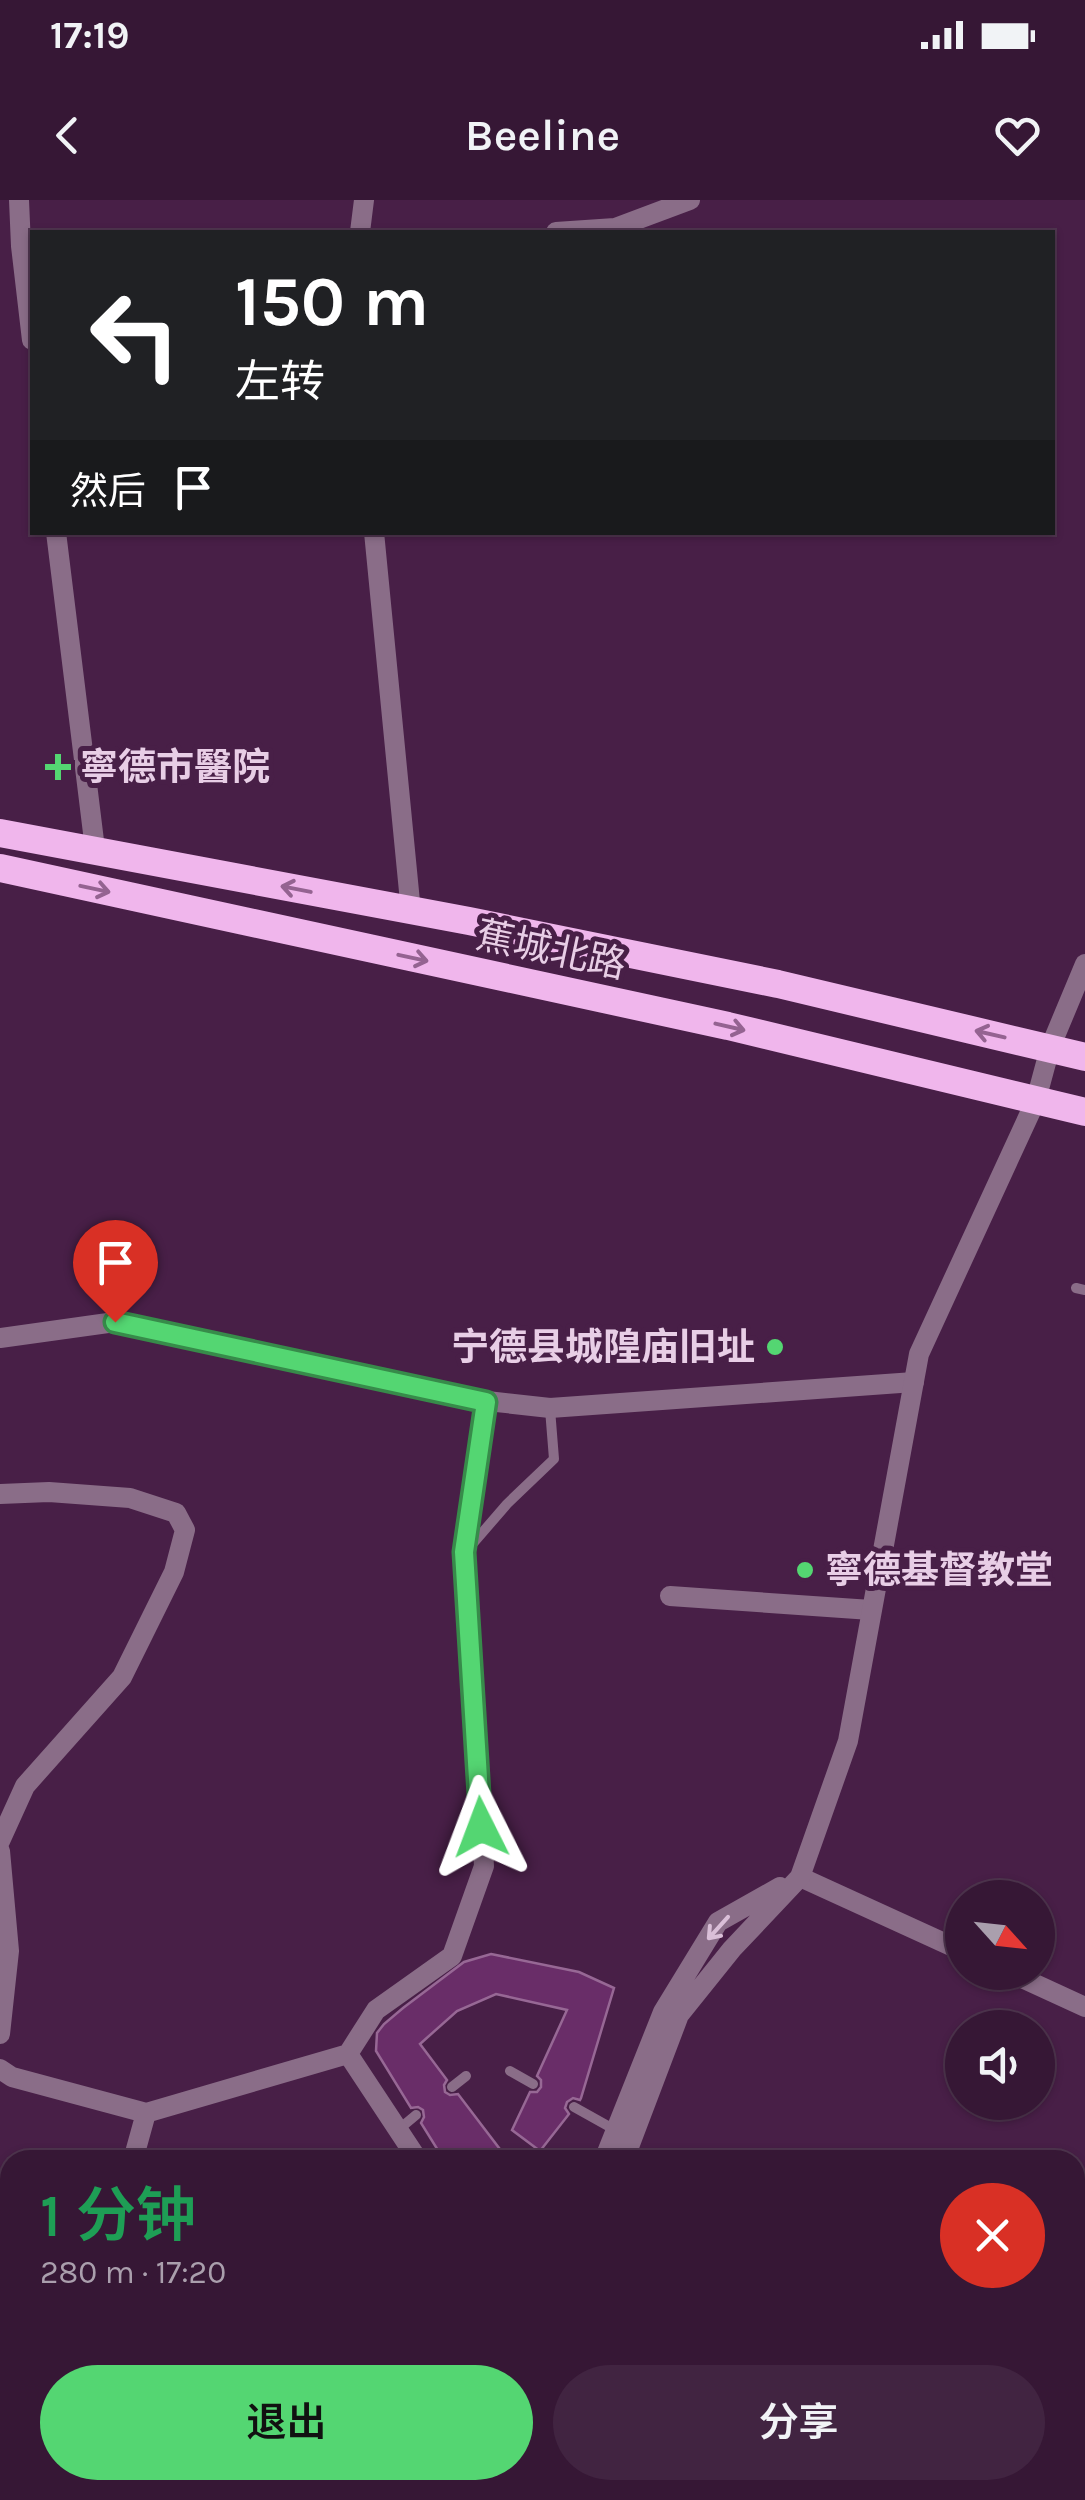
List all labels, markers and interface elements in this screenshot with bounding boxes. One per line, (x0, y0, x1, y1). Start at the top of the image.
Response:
text: 17:19 (50, 13, 129, 58)
icon: back (40, 108, 95, 163)
icon: heart (990, 108, 1045, 163)
text: Beeline (465, 109, 620, 161)
text: 150 m (235, 261, 429, 343)
icon: left (70, 270, 200, 400)
text: 左转 (235, 356, 325, 408)
icon: arrive (166, 460, 221, 515)
text: 然后 (70, 469, 146, 514)
place label: 寧德市醫院 (80, 745, 270, 790)
marker: 寧德市醫院 (45, 754, 71, 780)
one-way arrow (280, 878, 312, 897)
one-way arrow (78, 881, 110, 899)
street label: 蕉城北路 (472, 912, 630, 988)
one-way arrow (396, 950, 428, 968)
one-way arrow (713, 1019, 745, 1037)
one-way arrow (975, 1024, 1007, 1042)
pin (73, 1220, 158, 1323)
icon: arrive (88, 1235, 143, 1290)
place label: 宁德县城隍庙旧址 (451, 1325, 755, 1370)
marker: 宁德县城隍庙旧址 (764, 1336, 786, 1358)
place label: 寧德基督教堂 (825, 1548, 1053, 1593)
marker: 寧德基督教堂 (794, 1559, 816, 1581)
position arrow (429, 1775, 533, 1879)
north arrow (945, 1880, 1055, 1990)
map controls (945, 1880, 1055, 2120)
one-way arrow (707, 1915, 730, 1940)
button: sound (945, 2010, 1055, 2120)
text: 1 分钟 (40, 2181, 196, 2251)
button: close (940, 2183, 1045, 2288)
text: 280 m · 17:20 (40, 2254, 226, 2291)
button: 退出 (40, 2365, 533, 2480)
button: 分享 (553, 2365, 1045, 2480)

